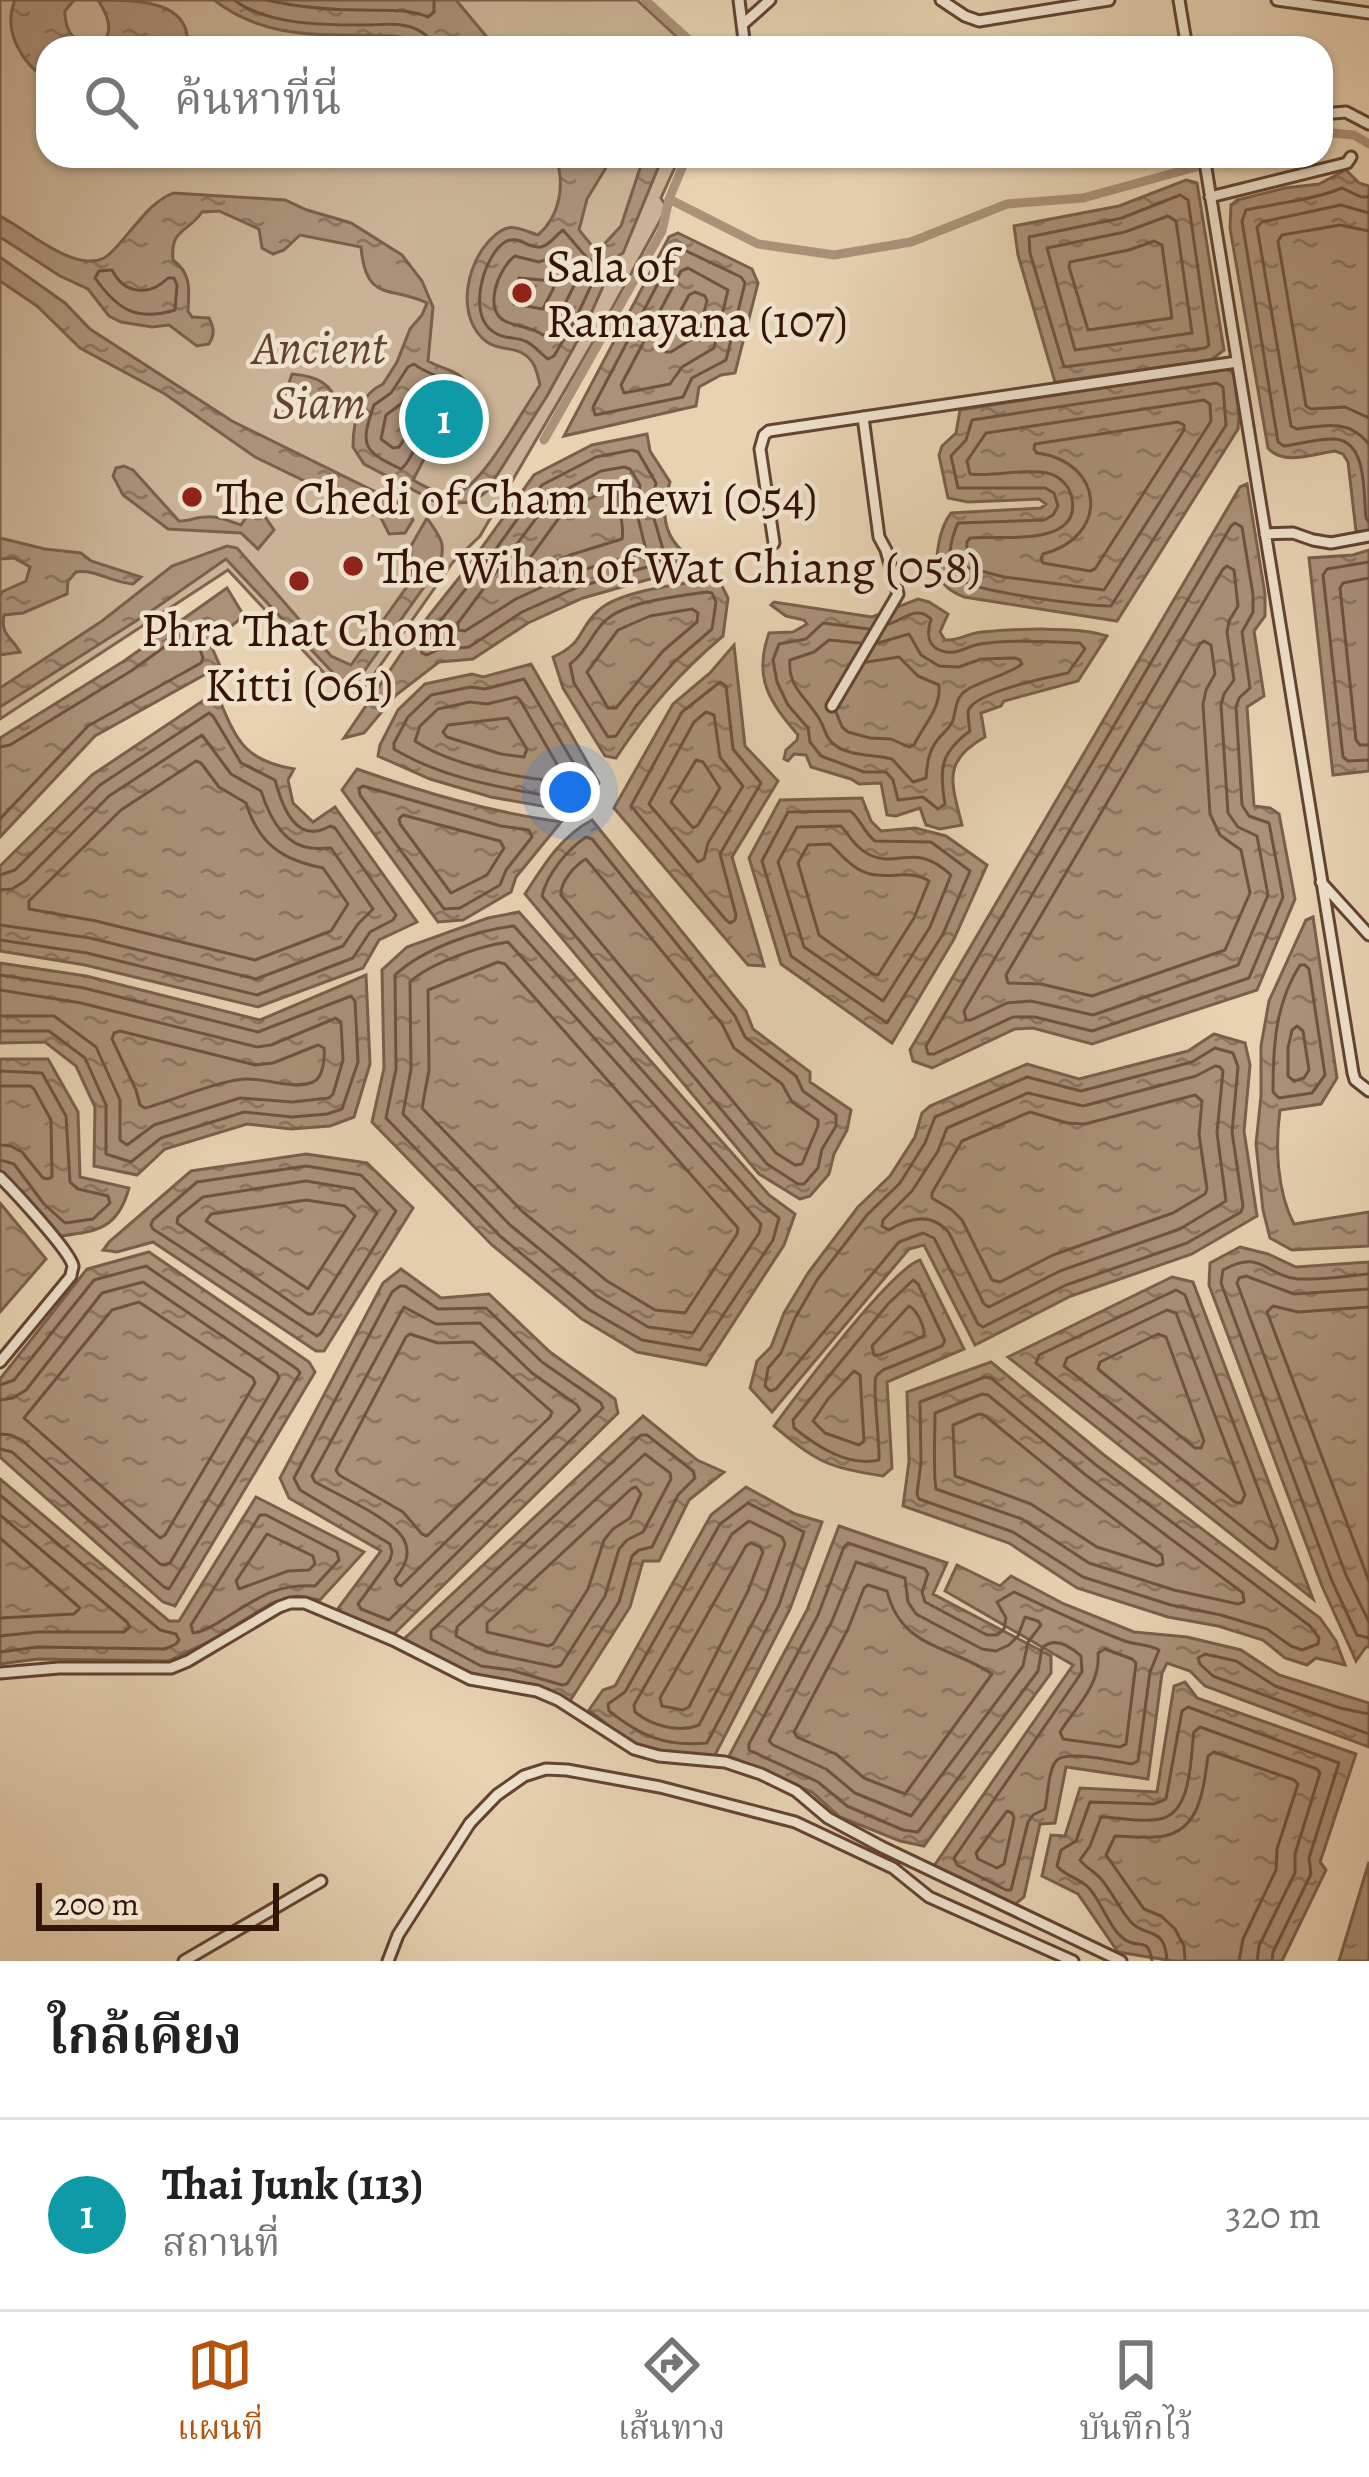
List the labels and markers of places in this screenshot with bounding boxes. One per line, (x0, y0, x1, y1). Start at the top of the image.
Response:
place label: Sala of Ramayana (107) (546, 233, 848, 354)
marker: Sala of Ramayana (107) (509, 280, 535, 306)
pin: 1 (405, 374, 483, 464)
place label: The Chedi of Cham Thewi (054) (216, 465, 818, 531)
marker: The Chedi of Cham Thewi (054) (179, 484, 205, 510)
place label: The Wihan of Wat Chiang (058) (377, 534, 981, 600)
marker: The Wihan of Wat Chiang (058) (340, 553, 366, 579)
marker: Phra That Chom Kitti (061) (286, 568, 312, 594)
place label: Phra That Chom Kitti (061) (141, 597, 457, 718)

